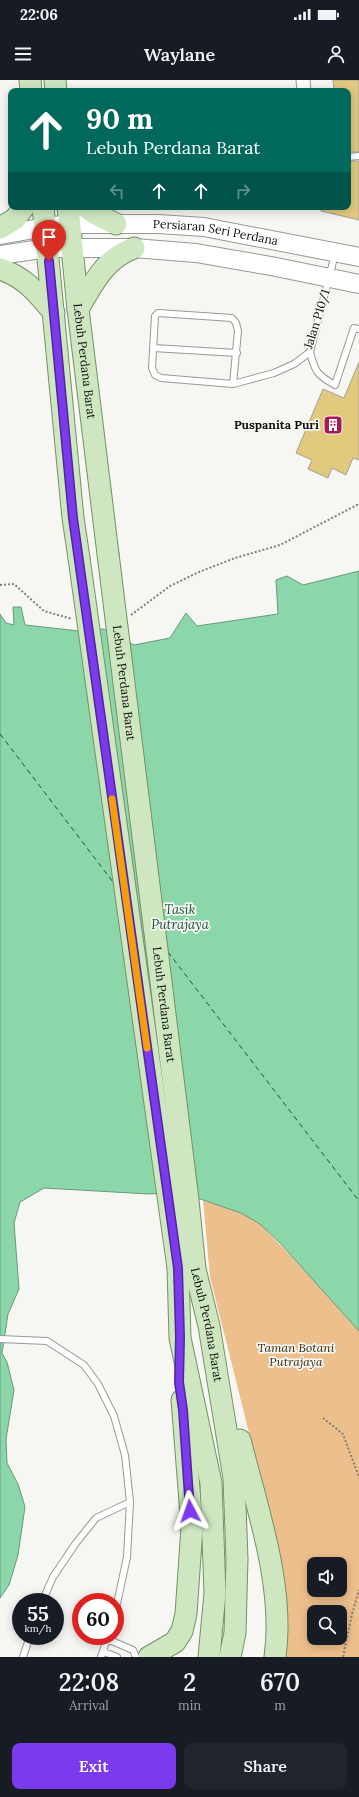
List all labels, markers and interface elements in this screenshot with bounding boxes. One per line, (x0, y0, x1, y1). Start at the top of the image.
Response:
text: 22:06 (20, 5, 58, 24)
icon: menu (12, 43, 34, 65)
text: Waylane (144, 43, 215, 66)
icon: person (325, 43, 347, 65)
text: 90 m (86, 101, 153, 137)
icon: ahead (20, 104, 72, 156)
text: Lebuh Perdana Barat (86, 136, 260, 159)
icon: left (106, 180, 128, 202)
icon: ahead (148, 180, 170, 202)
icon: ahead (190, 180, 212, 202)
icon: right (232, 180, 254, 202)
street label: Persiaran Seri Perdana (153, 216, 279, 248)
pin (32, 220, 66, 261)
icon: arrive (38, 226, 60, 248)
street label: Jalan P10/1 (300, 287, 334, 352)
street label: Lebuh Perdana Barat (70, 303, 99, 420)
building icon: Puspanita Puri (322, 414, 344, 436)
place label: Puspanita Puri (234, 417, 319, 432)
street label: Lebuh Perdana Barat (110, 624, 139, 742)
water label: Tasik Putrajaya (151, 901, 210, 933)
street label: Lebuh Perdana Barat (150, 946, 179, 1064)
street label: Lebuh Perdana Barat (188, 1266, 226, 1383)
park label: Taman Botani Putrajaya (257, 1340, 335, 1369)
position arrow (169, 1490, 211, 1532)
map controls (307, 1557, 347, 1645)
button: sound (307, 1557, 347, 1597)
speed limit sign: 60 (72, 1593, 124, 1645)
text: 55 (27, 1601, 49, 1626)
button: search (307, 1605, 347, 1645)
text: km/h (24, 1622, 52, 1635)
text: 22:08 (59, 1667, 119, 1698)
text: 2 (183, 1667, 196, 1698)
text: 670 (260, 1667, 300, 1698)
text: Arrival (69, 1697, 109, 1714)
text: min (178, 1697, 201, 1714)
text: m (274, 1697, 286, 1714)
button: Exit (12, 1743, 176, 1789)
button: Share (184, 1743, 347, 1789)

